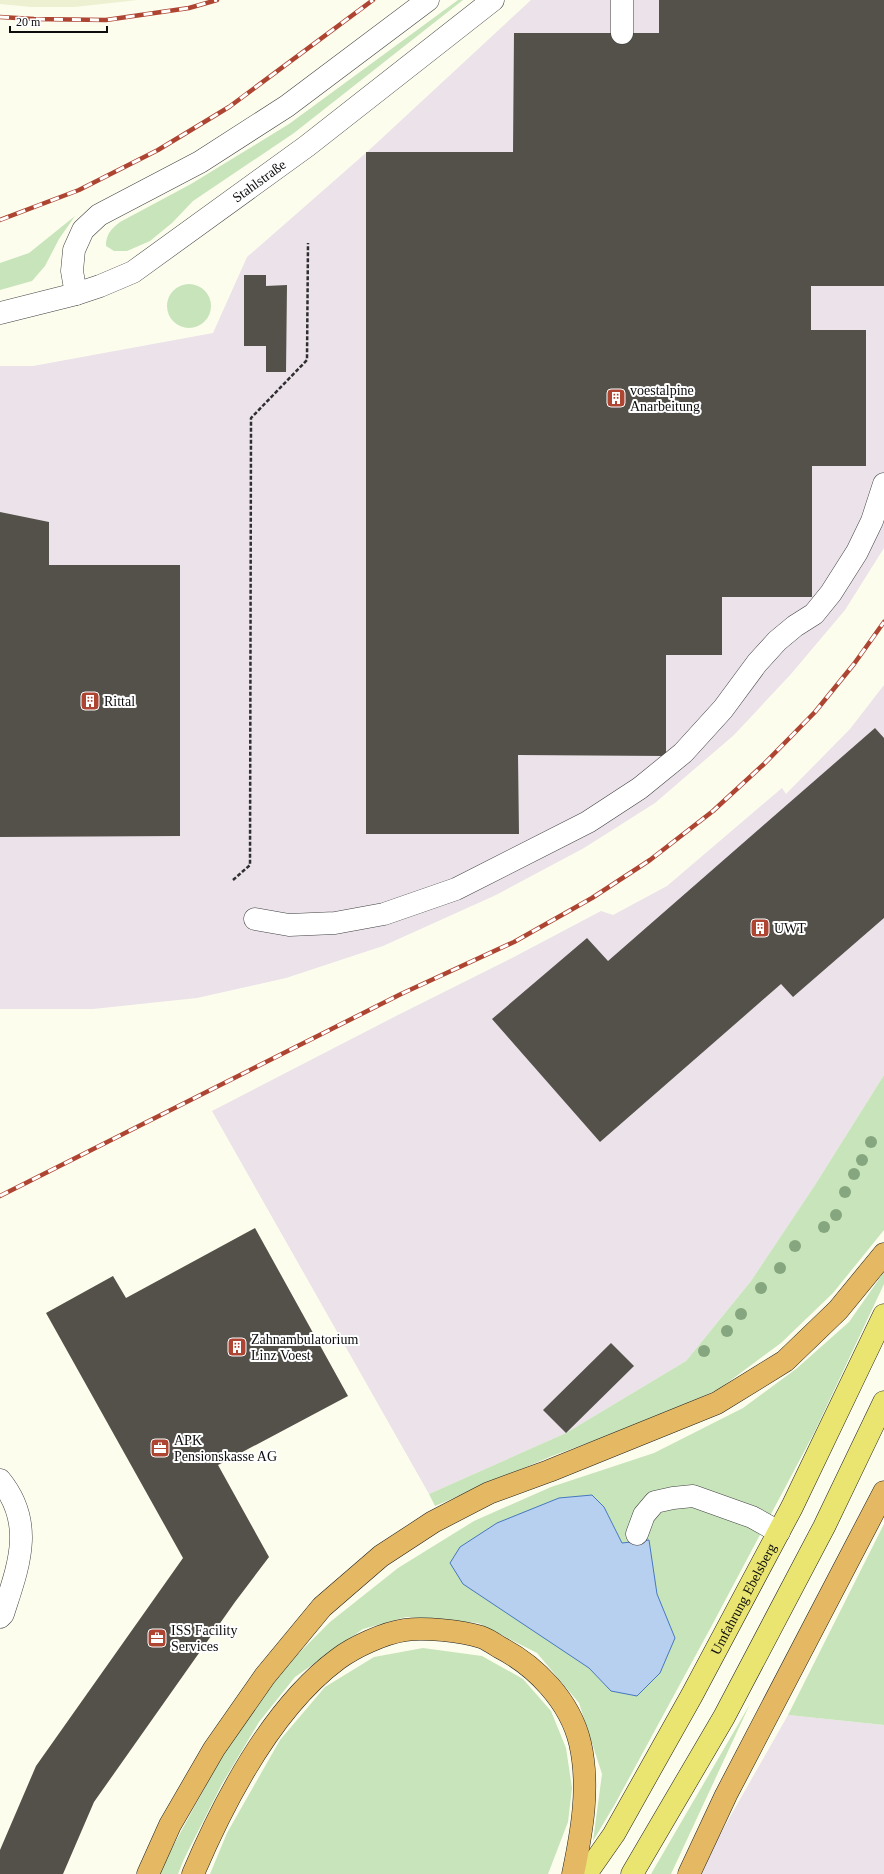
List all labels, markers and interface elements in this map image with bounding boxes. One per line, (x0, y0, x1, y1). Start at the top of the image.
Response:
scale bar (10, 8, 107, 34)
text: 20 m (16, 15, 41, 29)
street label: Stahlstraße (230, 157, 289, 206)
place label: voestalpine Anarbeitung (630, 383, 700, 414)
building icon: voestalpine Anarbeitung (605, 387, 627, 409)
building icon: Rittal (79, 690, 101, 712)
place label: Rittal (104, 694, 135, 709)
building icon: UWT (749, 917, 771, 939)
place label: UWT (774, 921, 806, 936)
place label: Zahnambulatorium Linz Voest (251, 1332, 358, 1363)
building icon: Zahnambulatorium Linz Voest (226, 1336, 248, 1358)
place label: APK Pensionskasse AG (174, 1433, 277, 1464)
office icon: APK Pensionskasse AG (149, 1437, 171, 1459)
street label: Umfahrung Ebelsberg (708, 1541, 779, 1657)
place label: ISS Facility Services (171, 1623, 238, 1654)
office icon: ISS Facility Services (146, 1627, 168, 1649)

